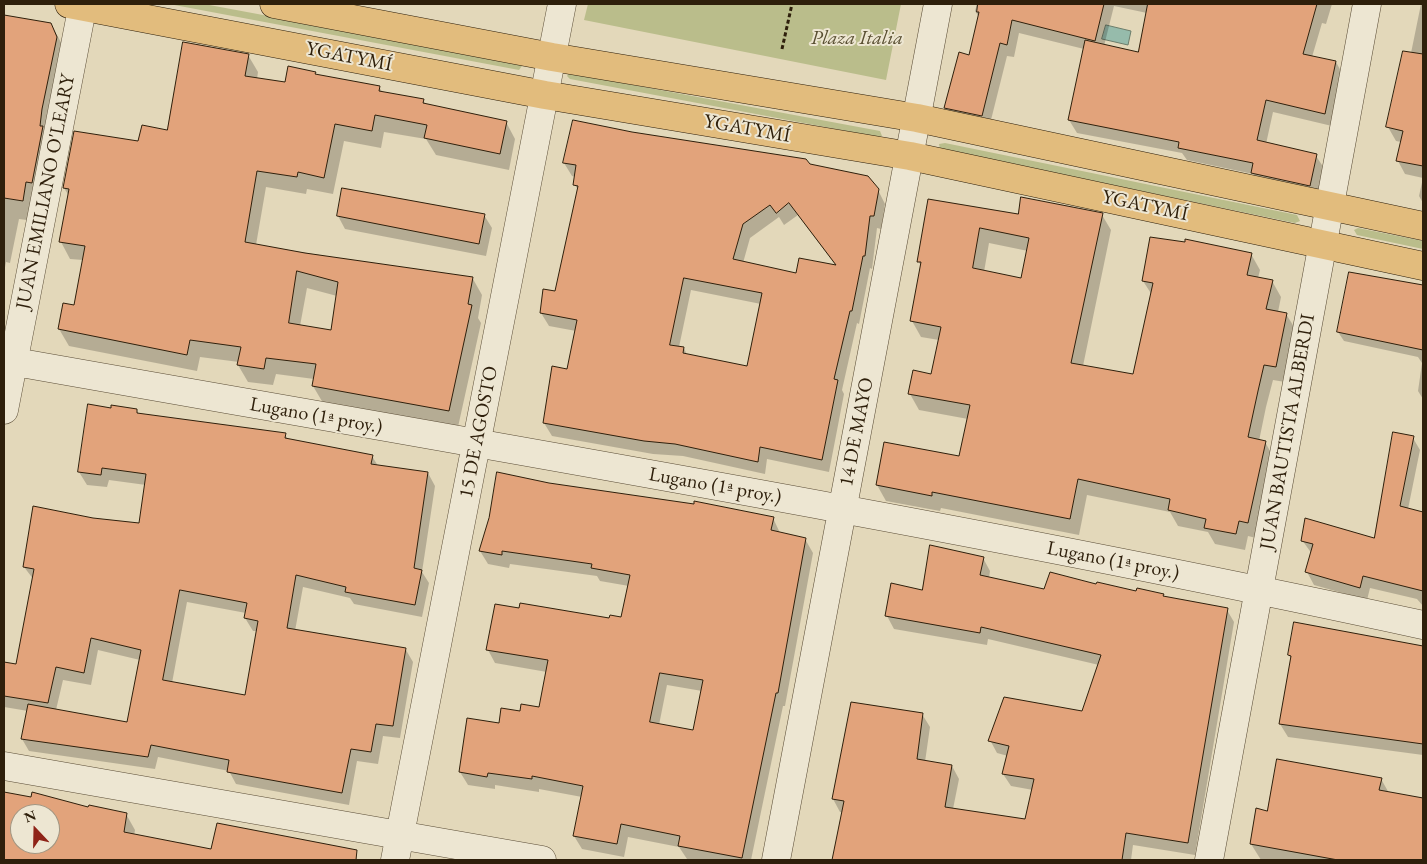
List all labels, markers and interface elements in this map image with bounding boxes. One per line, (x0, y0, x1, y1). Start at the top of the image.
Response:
park label: Plaza Italia (811, 27, 903, 51)
street label: YGATYMÍ (304, 37, 394, 77)
street label: JUAN EMILIANO O'LEARY (11, 72, 81, 312)
street label: YGATYMÍ (702, 110, 792, 148)
street label: YGATYMÍ (1100, 185, 1190, 227)
street label: JUAN BAUTISTA ALBERDI (1255, 312, 1321, 552)
street label: 15 DE AGOSTO (454, 364, 504, 500)
street label: 14 DE MAYO (835, 376, 879, 488)
street label: Lugano (1ª proy.) (248, 393, 384, 439)
street label: Lugano (1ª proy.) (647, 463, 783, 509)
street label: Lugano (1ª proy.) (1045, 536, 1181, 586)
north arrow (10, 804, 60, 854)
text: N (21, 806, 38, 826)

